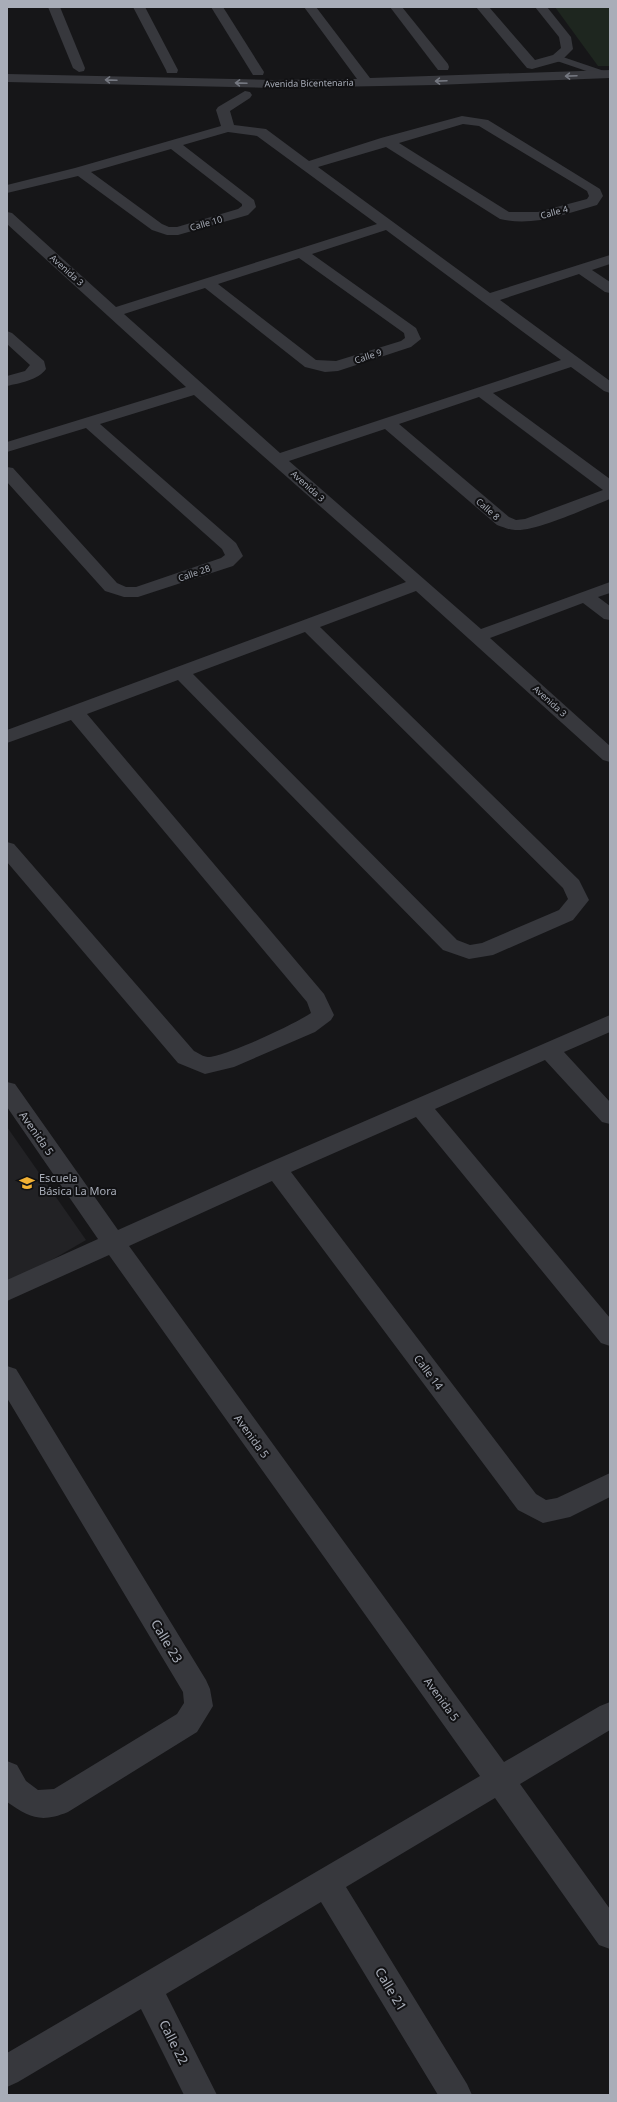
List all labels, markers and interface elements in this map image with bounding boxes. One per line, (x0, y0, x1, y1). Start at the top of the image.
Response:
one-way arrow (565, 72, 578, 80)
one-way arrow (105, 76, 118, 83)
street label: Avenida Bicentenaria (264, 76, 354, 90)
one-way arrow (435, 77, 448, 85)
one-way arrow (235, 79, 248, 87)
street label: Calle 4 (539, 202, 569, 222)
street label: Calle 10 (188, 212, 224, 234)
street label: Avenida 3 (47, 251, 87, 289)
street label: Calle 9 (353, 345, 383, 367)
street label: Avenida 3 (288, 467, 328, 505)
street label: Calle 8 (473, 495, 503, 523)
street label: Calle 28 (176, 561, 212, 585)
street label: Avenida 3 (530, 682, 570, 720)
street label: Avenida 5 (16, 1108, 58, 1158)
place label: Escuela Básica La Mora (39, 1170, 117, 1198)
school or university icon: Escuela Básica La Mora (18, 1174, 36, 1192)
street label: Calle 14 (411, 1351, 448, 1393)
street label: Avenida 5 (231, 1411, 273, 1461)
street label: Calle 23 (147, 1616, 187, 1666)
street label: Avenida 5 (421, 1674, 463, 1724)
street label: Calle 21 (371, 1964, 411, 2014)
street label: Calle 22 (155, 2017, 193, 2067)

